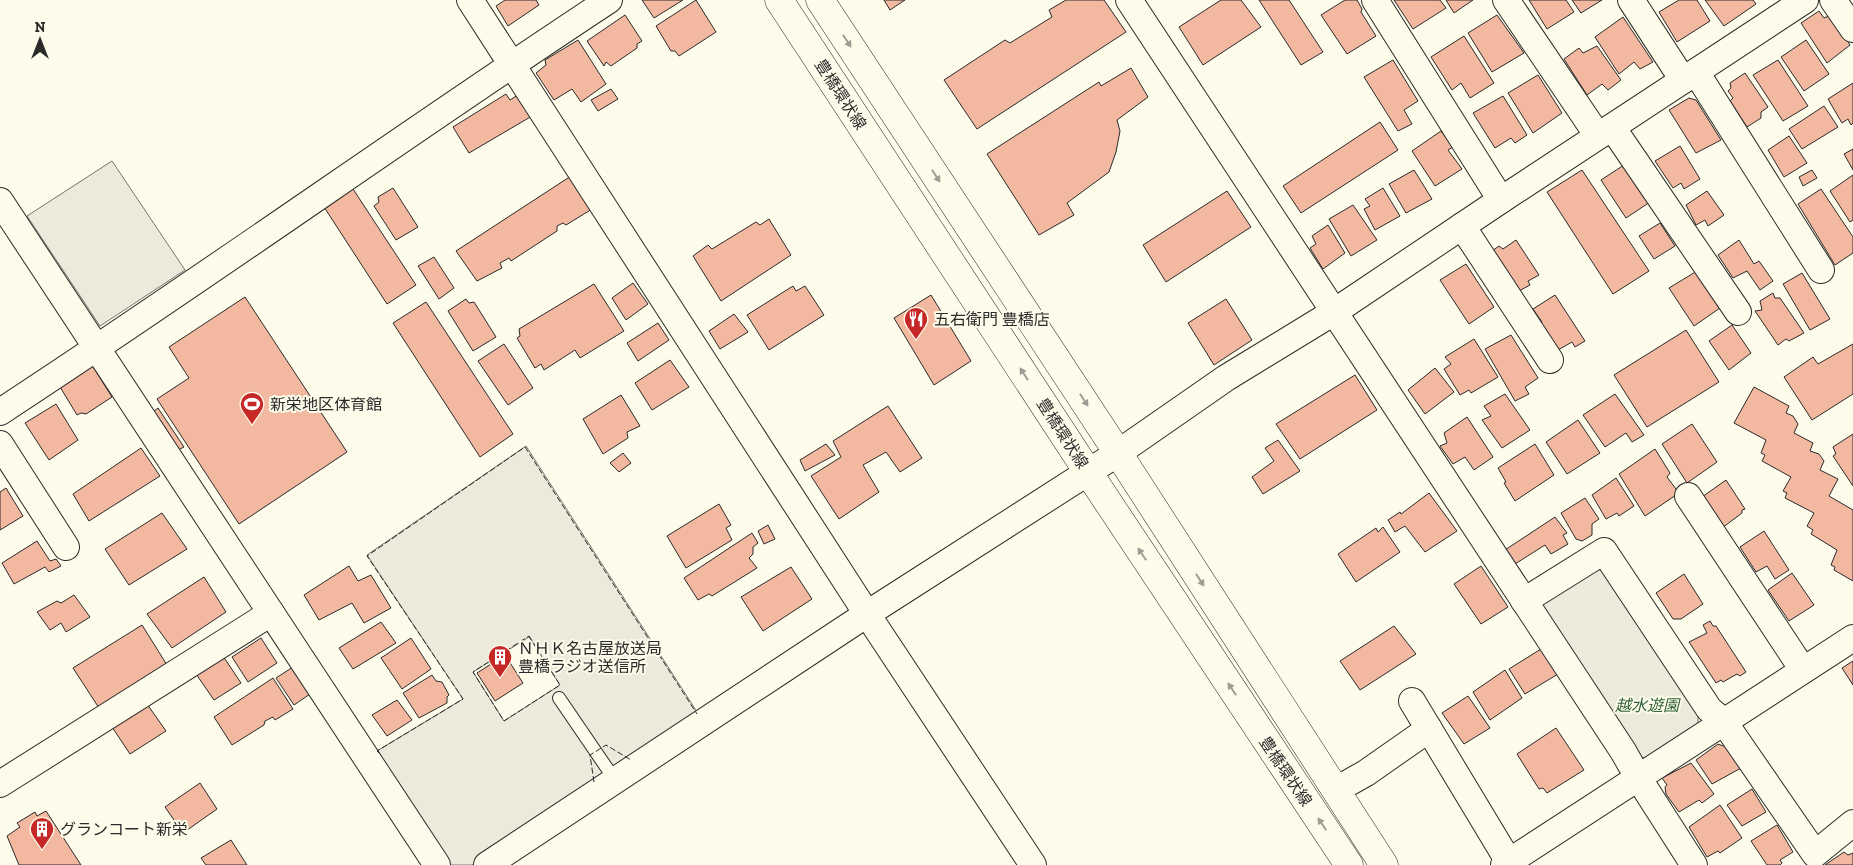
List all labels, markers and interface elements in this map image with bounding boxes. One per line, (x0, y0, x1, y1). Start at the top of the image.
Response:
north arrow (15, 15, 65, 65)
text: N (35, 19, 46, 36)
one-way arrow (842, 34, 852, 47)
street label: 豊橋環状線 (811, 56, 870, 133)
one-way arrow (932, 170, 941, 183)
restaurant icon: 五右衛門 豊橋店 (903, 306, 929, 340)
place label: 五右衛門 豊橋店 (934, 310, 1050, 329)
one-way arrow (1019, 367, 1029, 381)
sports icon: 新栄地区体育館 (239, 391, 265, 425)
one-way arrow (1079, 393, 1088, 407)
place label: 新栄地区体育館 (270, 395, 382, 414)
street label: 豊橋環状線 (1033, 395, 1092, 472)
one-way arrow (1137, 547, 1147, 560)
one-way arrow (1196, 574, 1205, 587)
place label: ＮＨＫ名古屋放送局 豊橋ラジオ送信所 (518, 639, 662, 676)
building icon: ＮＨＫ名古屋放送局 豊橋ラジオ送信所 (487, 644, 513, 678)
one-way arrow (1227, 682, 1237, 696)
park label: 越水遊園 (1615, 696, 1681, 715)
street label: 豊橋環状線 (1255, 733, 1316, 810)
building icon: グランコート新栄 (29, 816, 55, 850)
one-way arrow (1317, 818, 1326, 831)
place label: グランコート新栄 (60, 820, 188, 839)

